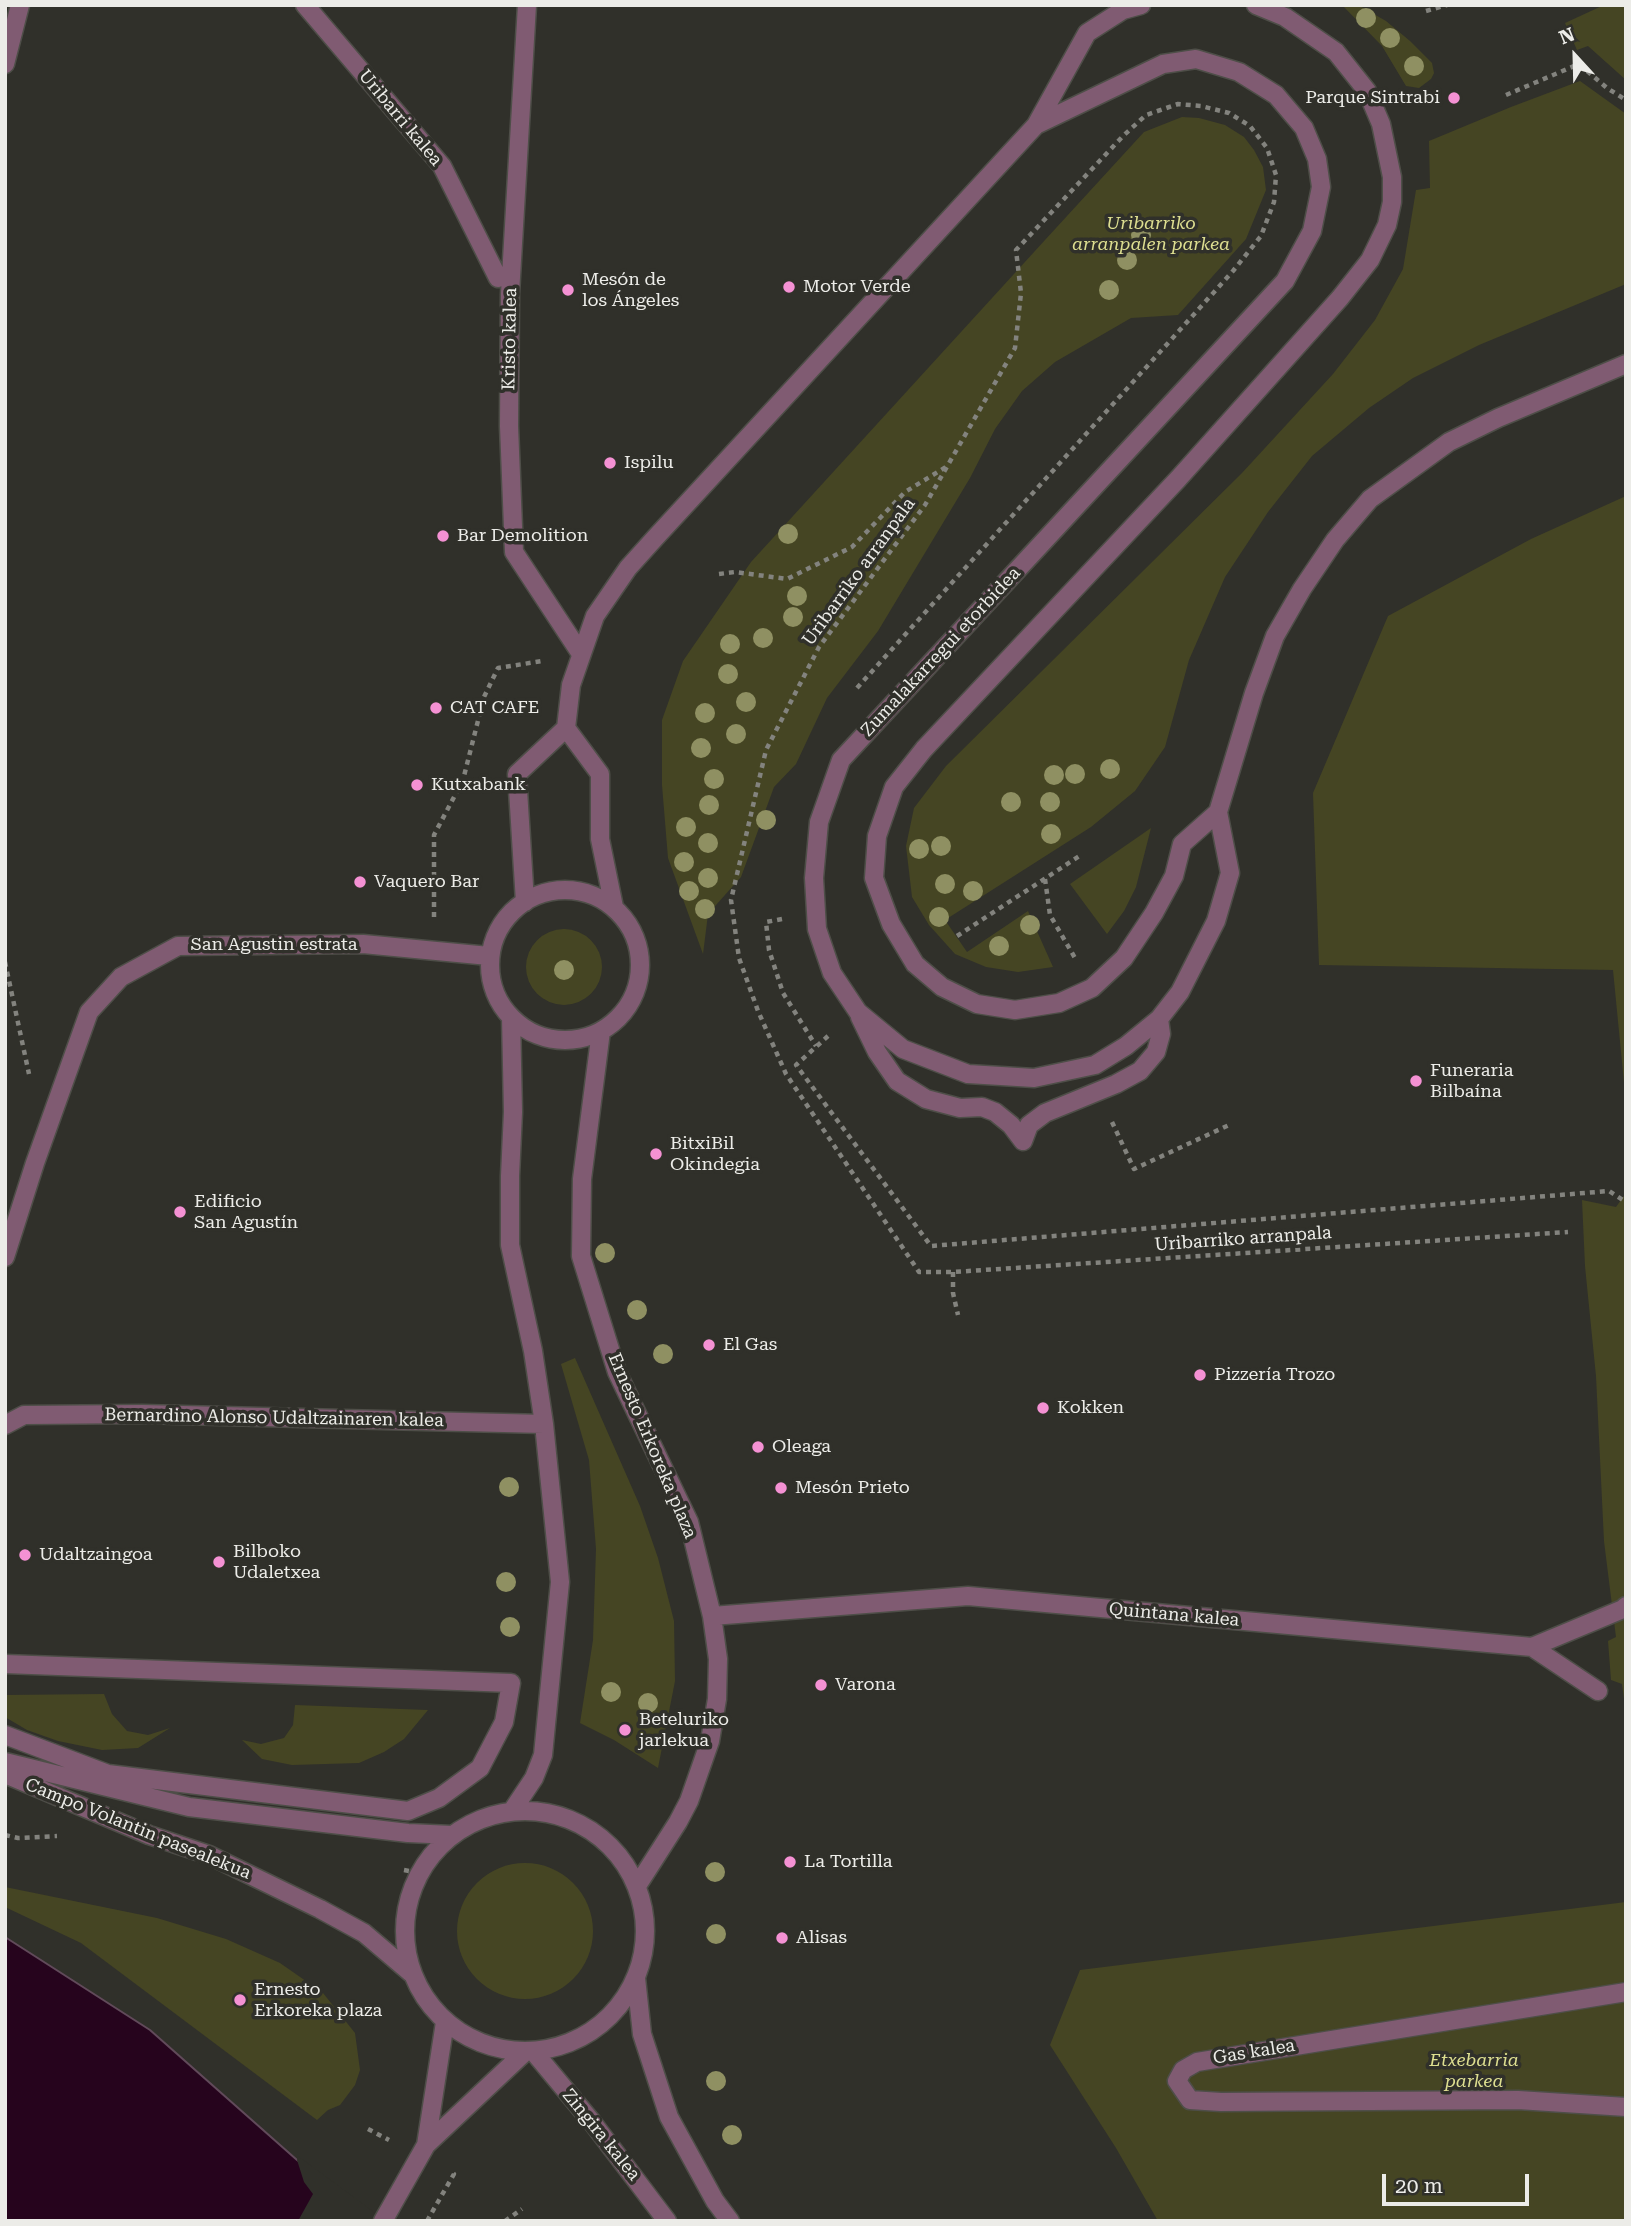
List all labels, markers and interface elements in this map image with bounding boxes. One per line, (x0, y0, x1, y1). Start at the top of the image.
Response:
north arrow (1540, 21, 1610, 91)
text: N (1556, 23, 1578, 49)
street label: Uribarri kalea (353, 65, 447, 171)
place label: Parque Sintrabi (1305, 87, 1440, 109)
marker: Parque Sintrabi (1446, 90, 1462, 106)
park label: Uribarriko arranpalen parkea (1072, 213, 1230, 256)
place label: Mesón de los Ángeles (582, 269, 679, 312)
place label: Motor Verde (803, 276, 911, 298)
marker: Motor Verde (781, 279, 797, 295)
marker: Mesón de los Ángeles (560, 282, 576, 298)
street label: Kristo kalea (498, 287, 522, 391)
place label: Ispilu (624, 452, 674, 474)
marker: Ispilu (602, 455, 618, 471)
street label: Uribarriko arranpala (798, 494, 920, 650)
place label: Bar Demolition (457, 525, 588, 547)
marker: Bar Demolition (435, 528, 451, 544)
street label: Zumalakarregui etorbidea (857, 563, 1025, 741)
place label: CAT CAFE (450, 697, 539, 719)
marker: CAT CAFE (428, 700, 444, 716)
place label: Kutxabank (431, 774, 526, 796)
marker: Kutxabank (409, 777, 425, 793)
place label: Vaquero Bar (374, 871, 479, 893)
marker: Vaquero Bar (352, 874, 368, 890)
street label: San Agustin estrata (191, 934, 357, 956)
place label: Funeraria Bilbaína (1430, 1060, 1513, 1102)
marker: Funeraria Bilbaína (1408, 1073, 1424, 1089)
place label: BitxiBil Okindegia (670, 1133, 760, 1176)
marker: BitxiBil Okindegia (648, 1146, 664, 1162)
place label: Edificio San Agustín (194, 1191, 298, 1234)
marker: Edificio San Agustín (172, 1204, 188, 1220)
street label: Uribarriko arranpala (1154, 1222, 1332, 1256)
place label: El Gas (723, 1334, 777, 1356)
marker: El Gas (701, 1337, 717, 1353)
street label: Ernesto Erkoreka plaza (603, 1350, 701, 1542)
place label: Pizzería Trozo (1214, 1364, 1335, 1386)
marker: Pizzería Trozo (1192, 1367, 1208, 1383)
place label: Kokken (1057, 1397, 1124, 1419)
marker: Kokken (1035, 1400, 1051, 1416)
street label: Bernardino Alonso Udaltzainaren kalea (104, 1404, 444, 1432)
place label: Oleaga (772, 1436, 831, 1458)
marker: Oleaga (750, 1439, 766, 1455)
place label: Mesón Prieto (795, 1477, 910, 1499)
marker: Mesón Prieto (773, 1480, 789, 1496)
place label: Bilboko Udaletxea (233, 1541, 320, 1584)
place label: Udaltzaingoa (39, 1544, 153, 1566)
marker: Udaltzaingoa (17, 1547, 33, 1563)
marker: Bilboko Udaletxea (211, 1554, 227, 1570)
street label: Quintana kalea (1108, 1599, 1240, 1631)
place label: Varona (835, 1674, 896, 1696)
marker: Varona (813, 1677, 829, 1693)
place label: Beteluriko jarlekua (639, 1709, 729, 1752)
marker: Beteluriko jarlekua (617, 1722, 633, 1738)
street label: Campo Volantin pasealekua (22, 1774, 254, 1884)
place label: La Tortilla (804, 1851, 893, 1873)
marker: La Tortilla (782, 1854, 798, 1870)
place label: Alisas (796, 1927, 847, 1949)
marker: Alisas (774, 1930, 790, 1946)
place label: Ernesto Erkoreka plaza (254, 1979, 382, 2022)
marker: Ernesto Erkoreka plaza (232, 1992, 248, 2008)
street label: Gas kalea (1211, 2035, 1297, 2069)
park label: Etxebarria parkea (1429, 2050, 1519, 2092)
street label: Zingira kalea (557, 2085, 645, 2185)
scale bar (1386, 2160, 1533, 2204)
text: 20 m (1395, 2174, 1443, 2198)

